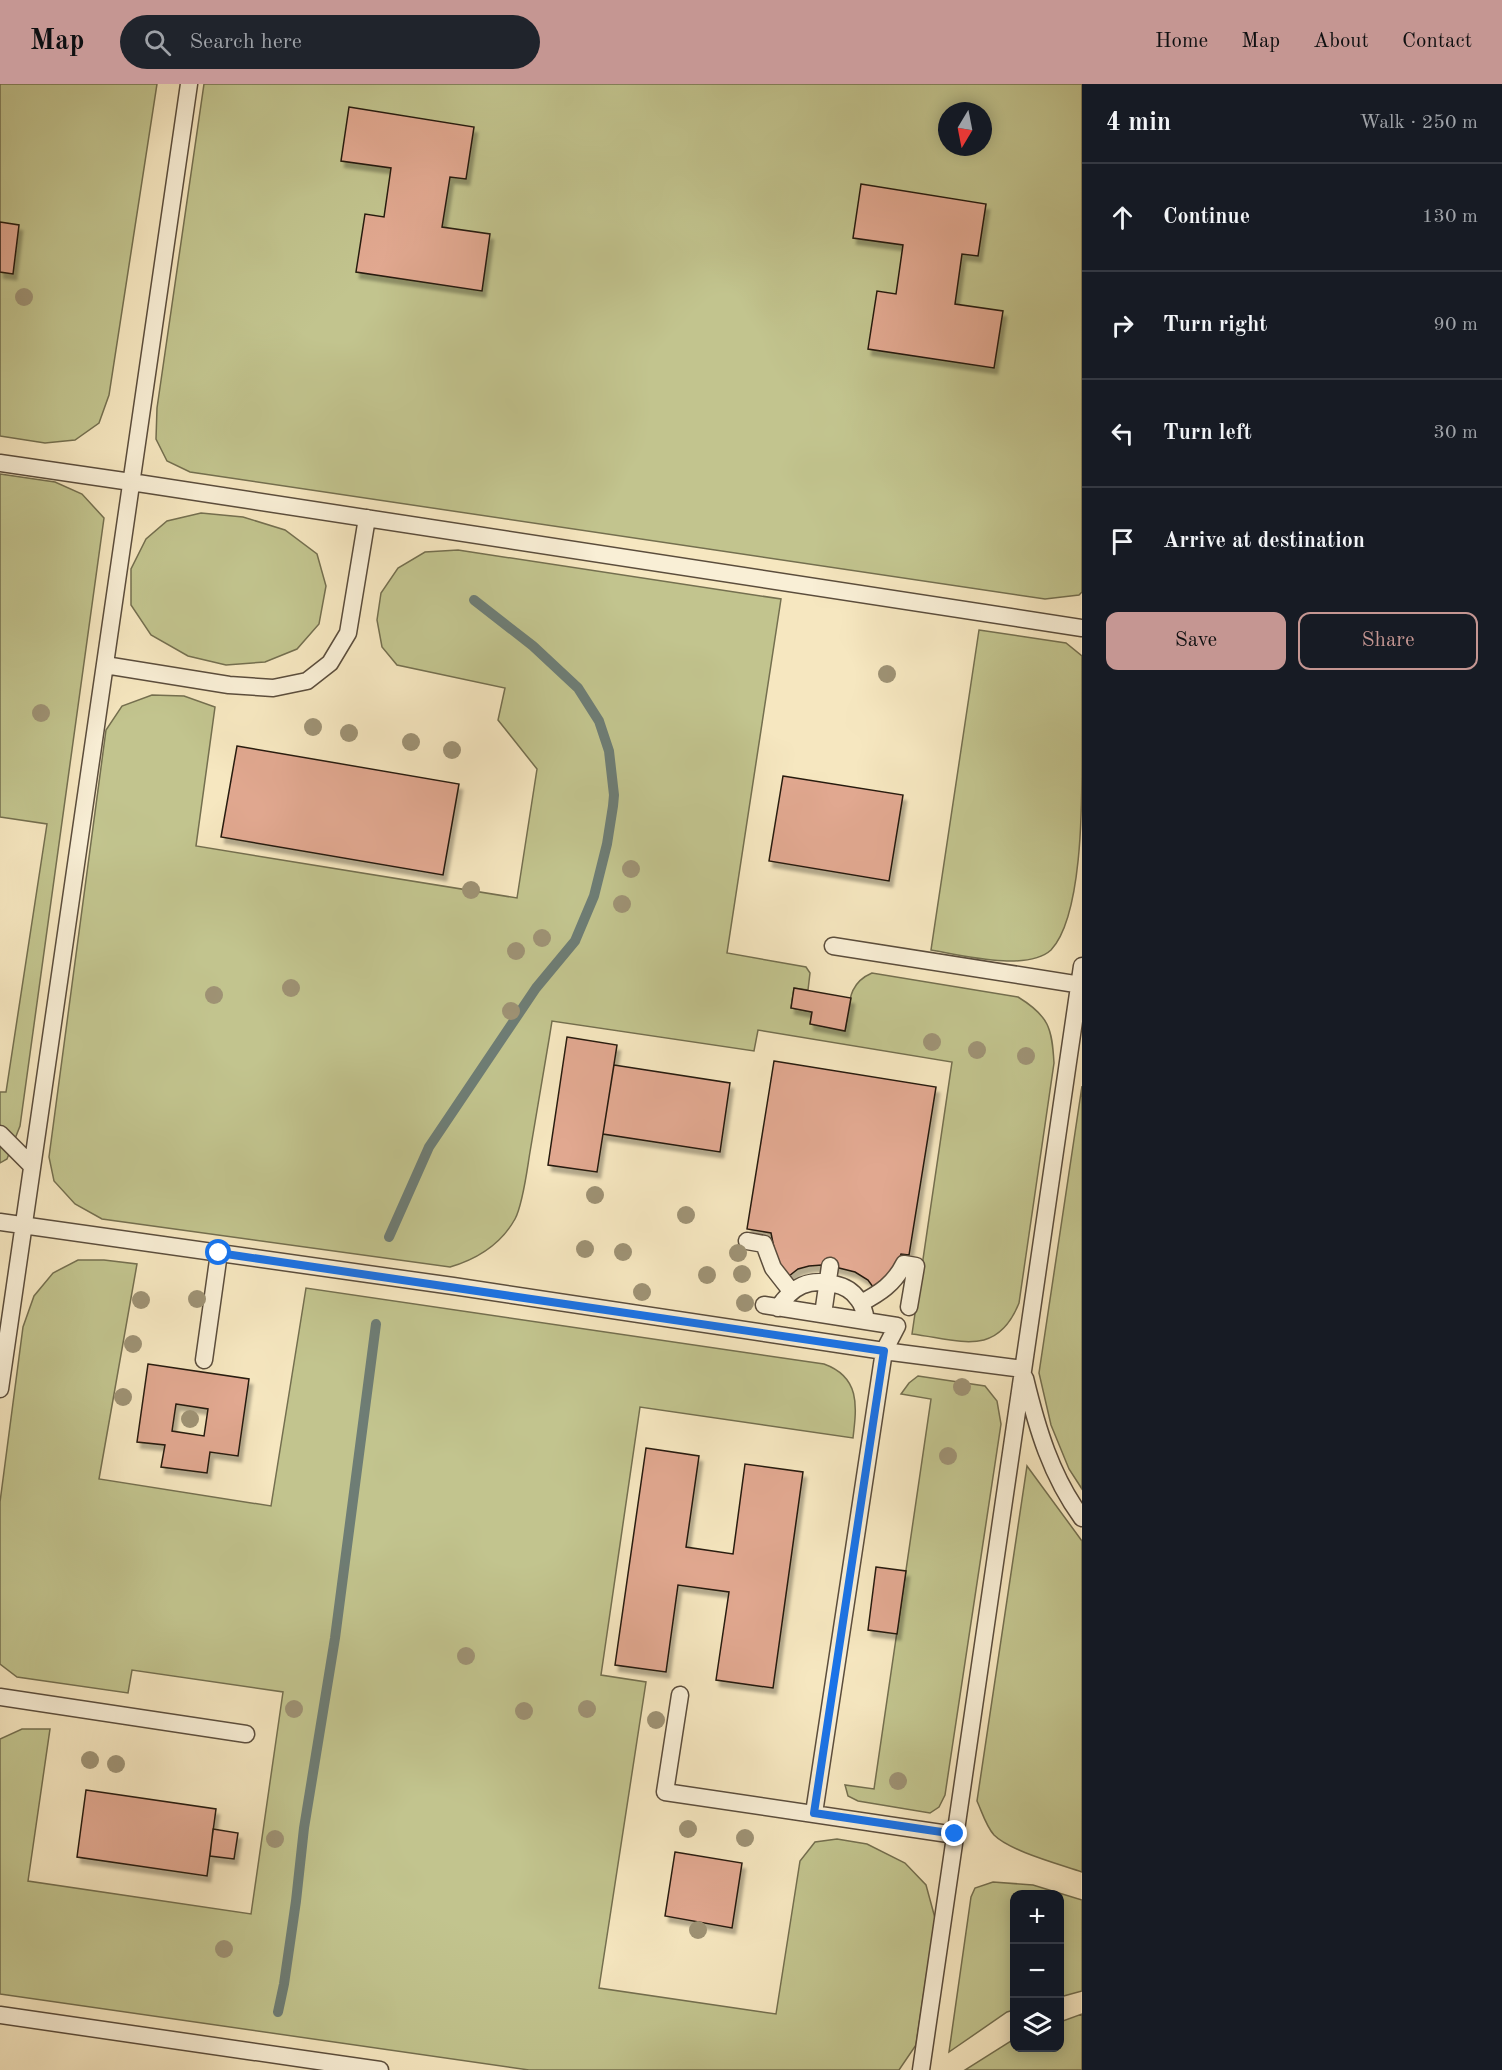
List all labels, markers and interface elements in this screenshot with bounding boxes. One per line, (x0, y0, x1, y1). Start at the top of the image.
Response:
search box (120, 15, 540, 69)
icon: search (141, 26, 174, 59)
text: Map (30, 28, 84, 56)
text: Search here (189, 31, 302, 53)
text: Home (1155, 31, 1208, 52)
text: Map (1241, 31, 1280, 52)
text: About (1313, 31, 1369, 52)
text: Contact (1402, 31, 1472, 52)
north arrow (938, 102, 992, 156)
text: 4 min (1106, 110, 1171, 136)
text: Walk · 250 m (1359, 113, 1478, 133)
icon: ahead (1106, 201, 1139, 234)
text: Continue (1163, 206, 1250, 228)
text: 130 m (1422, 207, 1478, 227)
icon: right (1106, 309, 1139, 342)
text: Turn right (1163, 314, 1267, 336)
text: 90 m (1433, 315, 1478, 335)
icon: left (1106, 417, 1139, 450)
text: Turn left (1163, 422, 1252, 444)
text: 30 m (1433, 423, 1478, 443)
icon: arrive (1106, 525, 1139, 558)
text: Arrive at destination (1163, 530, 1365, 552)
button: Save (1106, 612, 1286, 670)
button: Share (1298, 612, 1478, 670)
route start (205, 1239, 231, 1265)
route end (941, 1820, 967, 1846)
map controls (1010, 1890, 1064, 2052)
button: + (1010, 1890, 1064, 1944)
button: − (1010, 1944, 1064, 1998)
button: layers (1010, 1998, 1064, 2052)

